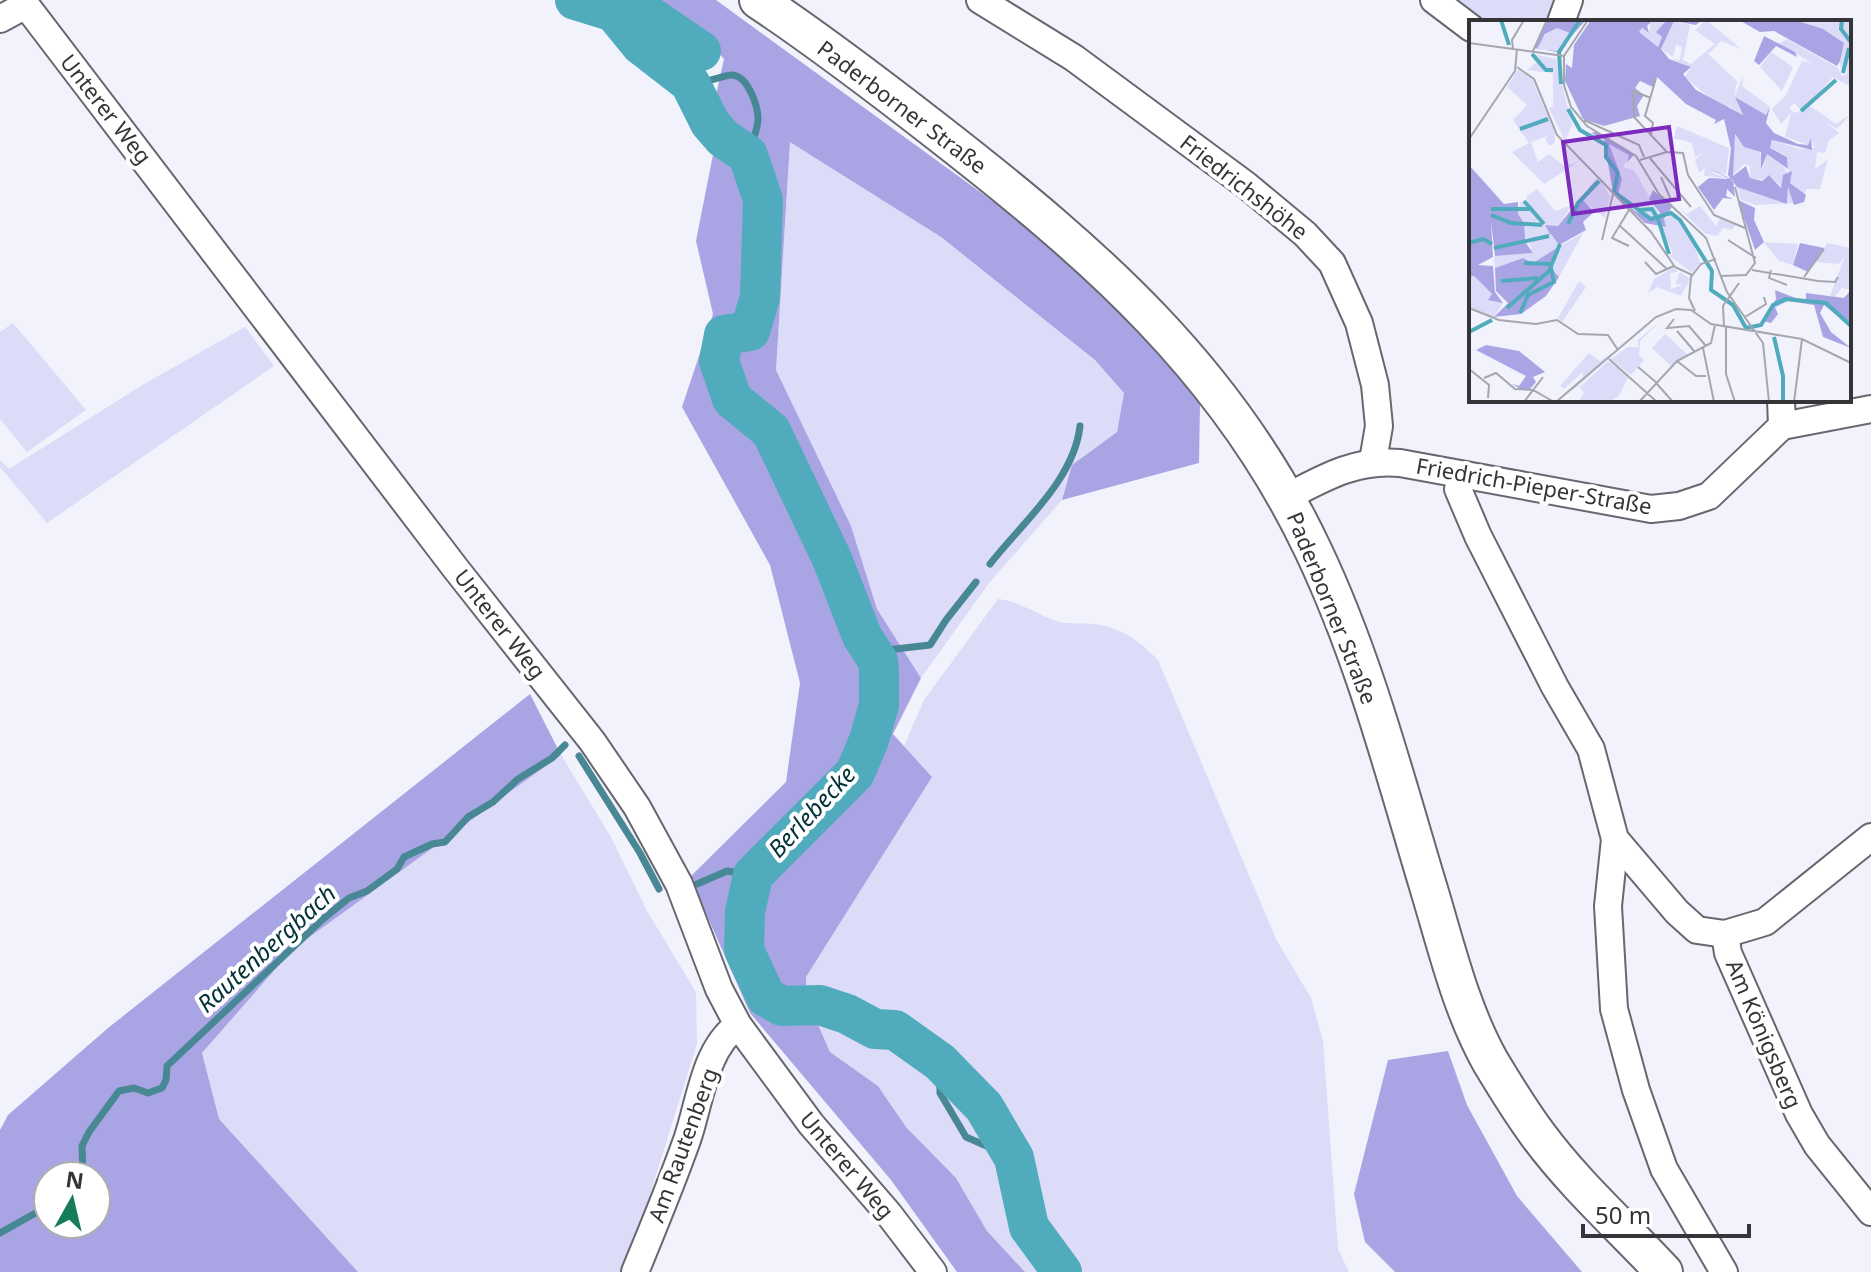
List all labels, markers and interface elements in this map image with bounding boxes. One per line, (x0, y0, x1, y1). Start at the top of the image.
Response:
inset map (1469, 20, 1851, 402)
street label: Paderborner Straße (812, 33, 993, 180)
street label: Unterer Weg (54, 47, 159, 170)
street label: Friedrichshöhe (1175, 127, 1315, 246)
street label: Friedrich-Pieper-Straße (1414, 449, 1654, 521)
street label: Paderborner Straße (1281, 507, 1385, 708)
street label: Unterer Weg (448, 562, 553, 685)
water label: Berlebecke (760, 758, 862, 864)
water label: Rautenbergbach (189, 877, 343, 1019)
street label: Am Königsberg (1720, 955, 1810, 1113)
street label: Am Rautenberg (640, 1063, 724, 1226)
street label: Unterer Weg (794, 1104, 902, 1225)
north arrow (32, 1160, 112, 1240)
text: N (64, 1163, 86, 1195)
scale bar (1583, 1188, 1749, 1238)
text: 50 m (1595, 1198, 1651, 1231)

